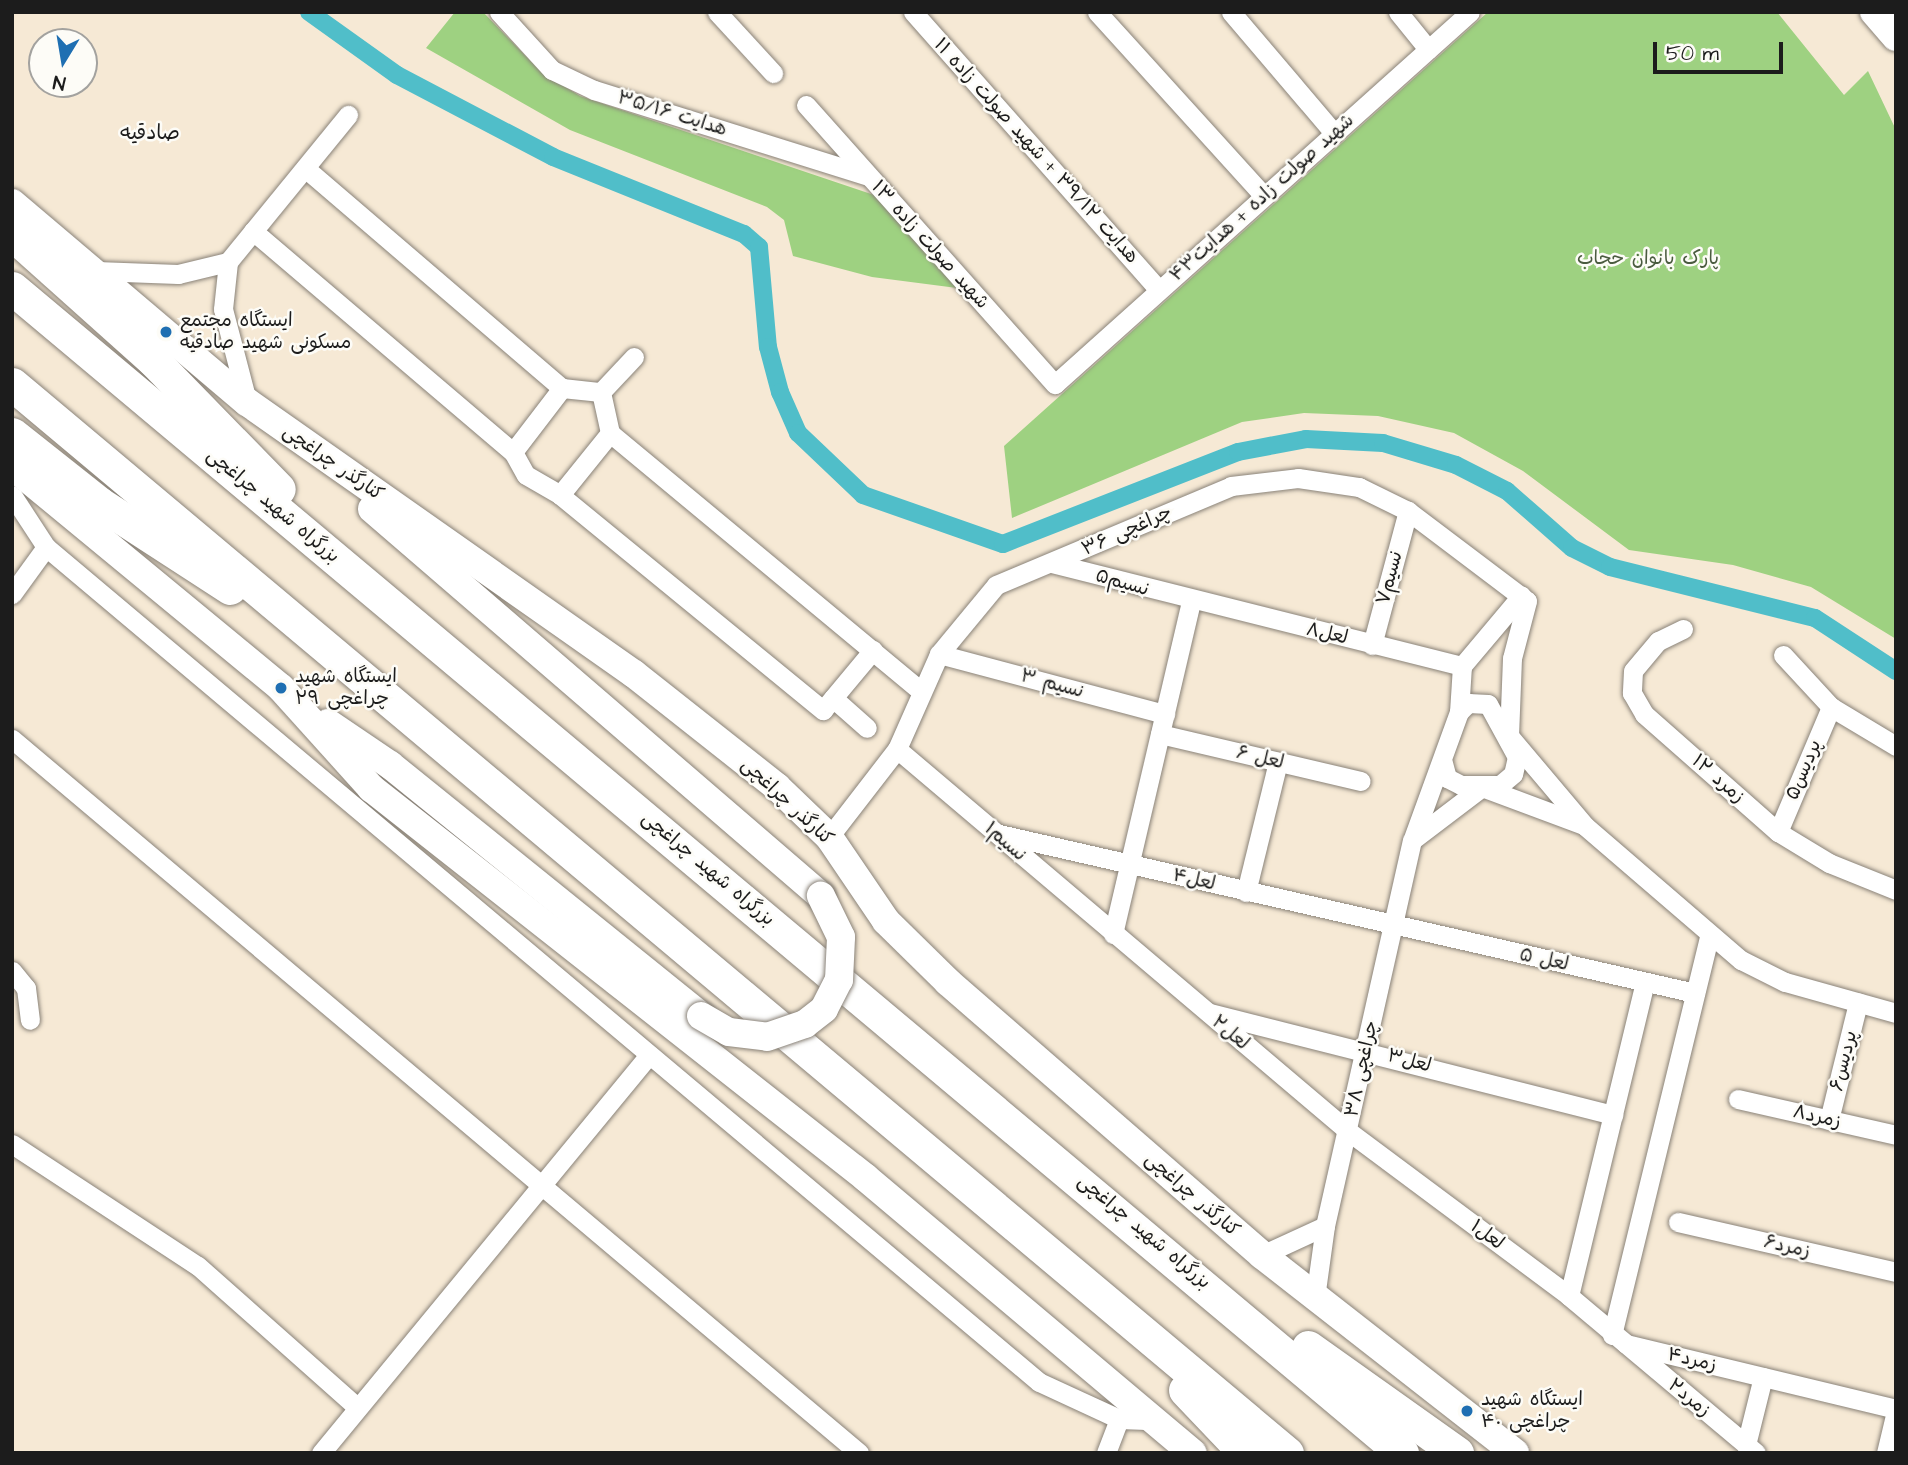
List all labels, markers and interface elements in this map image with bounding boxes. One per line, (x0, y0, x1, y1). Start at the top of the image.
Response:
north arrow (28, 28, 98, 98)
scale bar (1656, 28, 1786, 72)
street label: هدایت ۳۹/۱۲ + شهید صولت زاده ۱۱ (929, 34, 1143, 268)
text: 50 m (1666, 39, 1719, 68)
text: N (51, 68, 68, 97)
street label: هدایت ۳۵/۱۶ (614, 87, 730, 141)
street label: شهید صولت زاده + هدایت۴۳ (1165, 109, 1359, 287)
district label: صادقیه (120, 120, 180, 146)
street label: شهید صولت زاده ۱۳ (866, 176, 994, 314)
park label: پارک بانوان حجاب (1577, 248, 1719, 270)
place label: ایستگاه مجتمع مسکونی شهید صادقیه (180, 310, 351, 354)
marker: ایستگاه مجتمع مسکونی شهید صادقیه (158, 324, 174, 340)
street label: کنارگذر چراغچی (278, 420, 388, 506)
street label: بزرگراه شهید چراغچی (202, 444, 344, 568)
street label: چراغچی ۳۶ (1078, 501, 1176, 561)
street label: نسیم۷ (1372, 549, 1408, 607)
street label: نسیم۵ (1093, 565, 1151, 601)
street label: لعل۸ (1304, 618, 1350, 650)
street label: نسیم ۳ (1018, 665, 1086, 703)
place label: ایستگاه شهید چراغچی ۲۹ (295, 666, 397, 710)
marker: ایستگاه شهید چراغچی ۲۹ (273, 680, 289, 696)
street label: پردیس۵ (1781, 736, 1827, 804)
street label: لعل ۶ (1234, 741, 1286, 775)
street label: زمرد ۱۲ (1687, 750, 1749, 808)
street label: کنارگذر چراغچی (736, 754, 838, 850)
street label: بزرگراه شهید چراغچی (637, 807, 779, 931)
street label: نسیم۱ (979, 818, 1031, 866)
street label: لعل۴ (1170, 864, 1218, 896)
street label: لعل ۵ (1517, 944, 1571, 976)
street label: لعل۲ (1207, 1011, 1253, 1055)
street label: چراغچی ۳۸ (1341, 1019, 1383, 1119)
street label: پردیس۶ (1825, 1028, 1863, 1094)
street label: لعل۳ (1384, 1044, 1434, 1078)
street label: زمرد۸ (1791, 1100, 1843, 1134)
street label: کنارگذر چراغچی (1140, 1148, 1244, 1242)
street label: بزرگراه شهید چراغچی (1073, 1170, 1215, 1294)
street label: لعل۱ (1466, 1215, 1508, 1255)
street label: زمرد۶ (1762, 1231, 1812, 1263)
street label: زمرد۴ (1665, 1343, 1719, 1377)
street label: زمرد۲ (1663, 1374, 1715, 1422)
place label: ایستگاه شهید چراغچی ۴۰ (1481, 1389, 1583, 1433)
marker: ایستگاه شهید چراغچی ۴۰ (1459, 1403, 1475, 1419)

